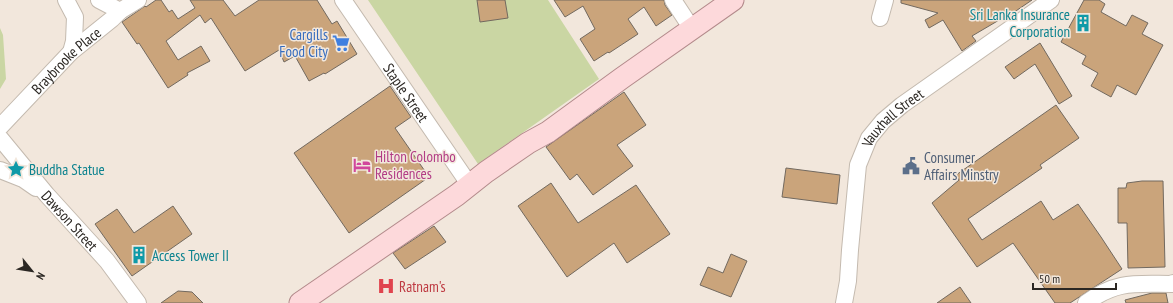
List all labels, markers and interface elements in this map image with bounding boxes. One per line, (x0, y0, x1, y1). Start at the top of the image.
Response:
place label: Sri Lanka Insurance Corporation (970, 5, 1070, 41)
building icon: Sri Lanka Insurance Corporation (1073, 13, 1093, 33)
street label: Braybrooke Place (27, 22, 104, 98)
place label: Cargills Food City (279, 25, 328, 61)
supermarket icon: Cargills Food City (331, 33, 351, 53)
street label: Staple Street (379, 59, 433, 125)
street label: Vauxhall Street (857, 84, 927, 150)
place label: Hilton Colombo Residences (375, 147, 456, 183)
place label: Consumer Affairs Minstry (924, 148, 999, 184)
hotel icon: Hilton Colombo Residences (352, 155, 372, 175)
public building icon: Consumer Affairs Minstry (901, 156, 921, 176)
place icon: Buddha Statue (6, 159, 26, 179)
place label: Buddha Statue (29, 160, 105, 179)
street label: Dawson Street (38, 186, 102, 254)
building icon: Access Tower II (129, 245, 149, 265)
place label: Access Tower II (152, 246, 229, 265)
north arrow (12, 251, 52, 291)
scale bar (1033, 265, 1116, 291)
text: N (33, 270, 48, 282)
text: 50 m (1039, 271, 1060, 286)
hospital icon: Ratnam's (376, 276, 396, 296)
place label: Ratnam's (399, 277, 446, 296)

